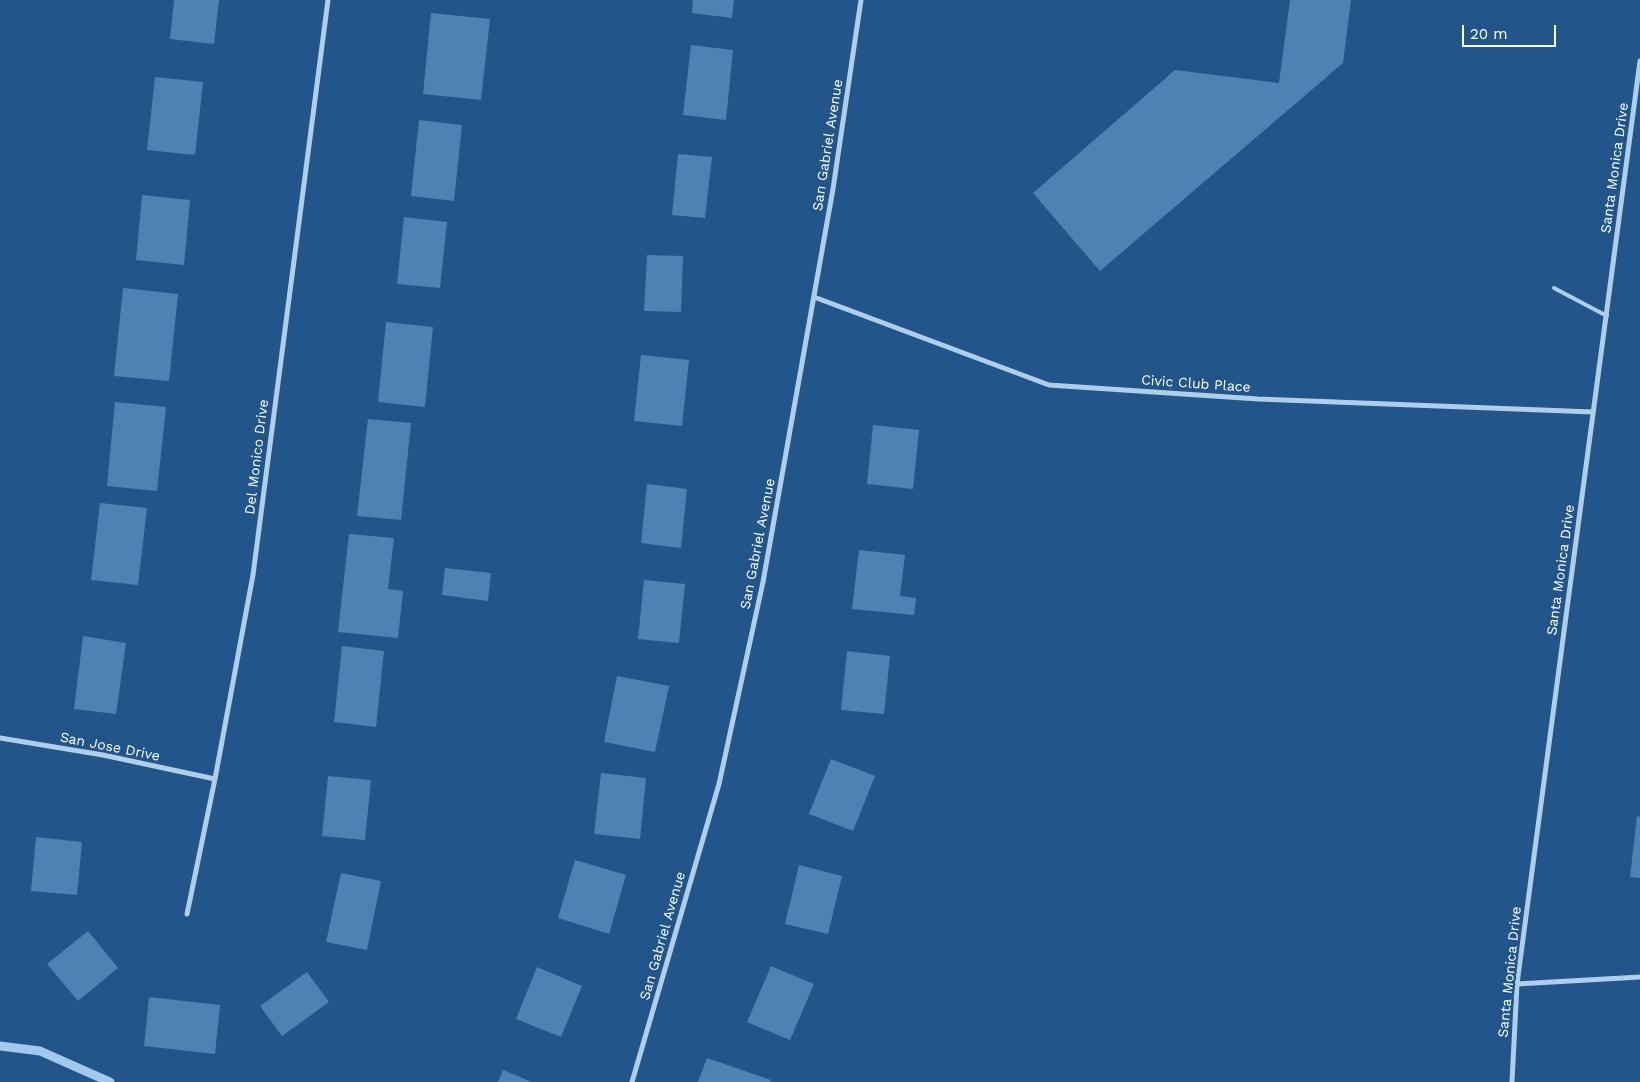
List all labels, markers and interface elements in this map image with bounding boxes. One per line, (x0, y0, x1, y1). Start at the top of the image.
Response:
scale bar (1465, 15, 1559, 47)
text: 20 m (1470, 25, 1508, 43)
street label: San Gabriel Avenue (809, 78, 847, 212)
street label: Santa Monica Drive (1598, 102, 1632, 234)
street label: Civic Club Place (1141, 372, 1251, 396)
street label: Del Monico Drive (242, 399, 272, 515)
street label: San Gabriel Avenue (737, 477, 779, 611)
street label: Santa Monica Drive (1544, 504, 1578, 636)
street label: San Jose Drive (59, 729, 161, 765)
street label: San Gabriel Avenue (637, 870, 689, 1002)
street label: Santa Monica Drive (1495, 906, 1525, 1038)

